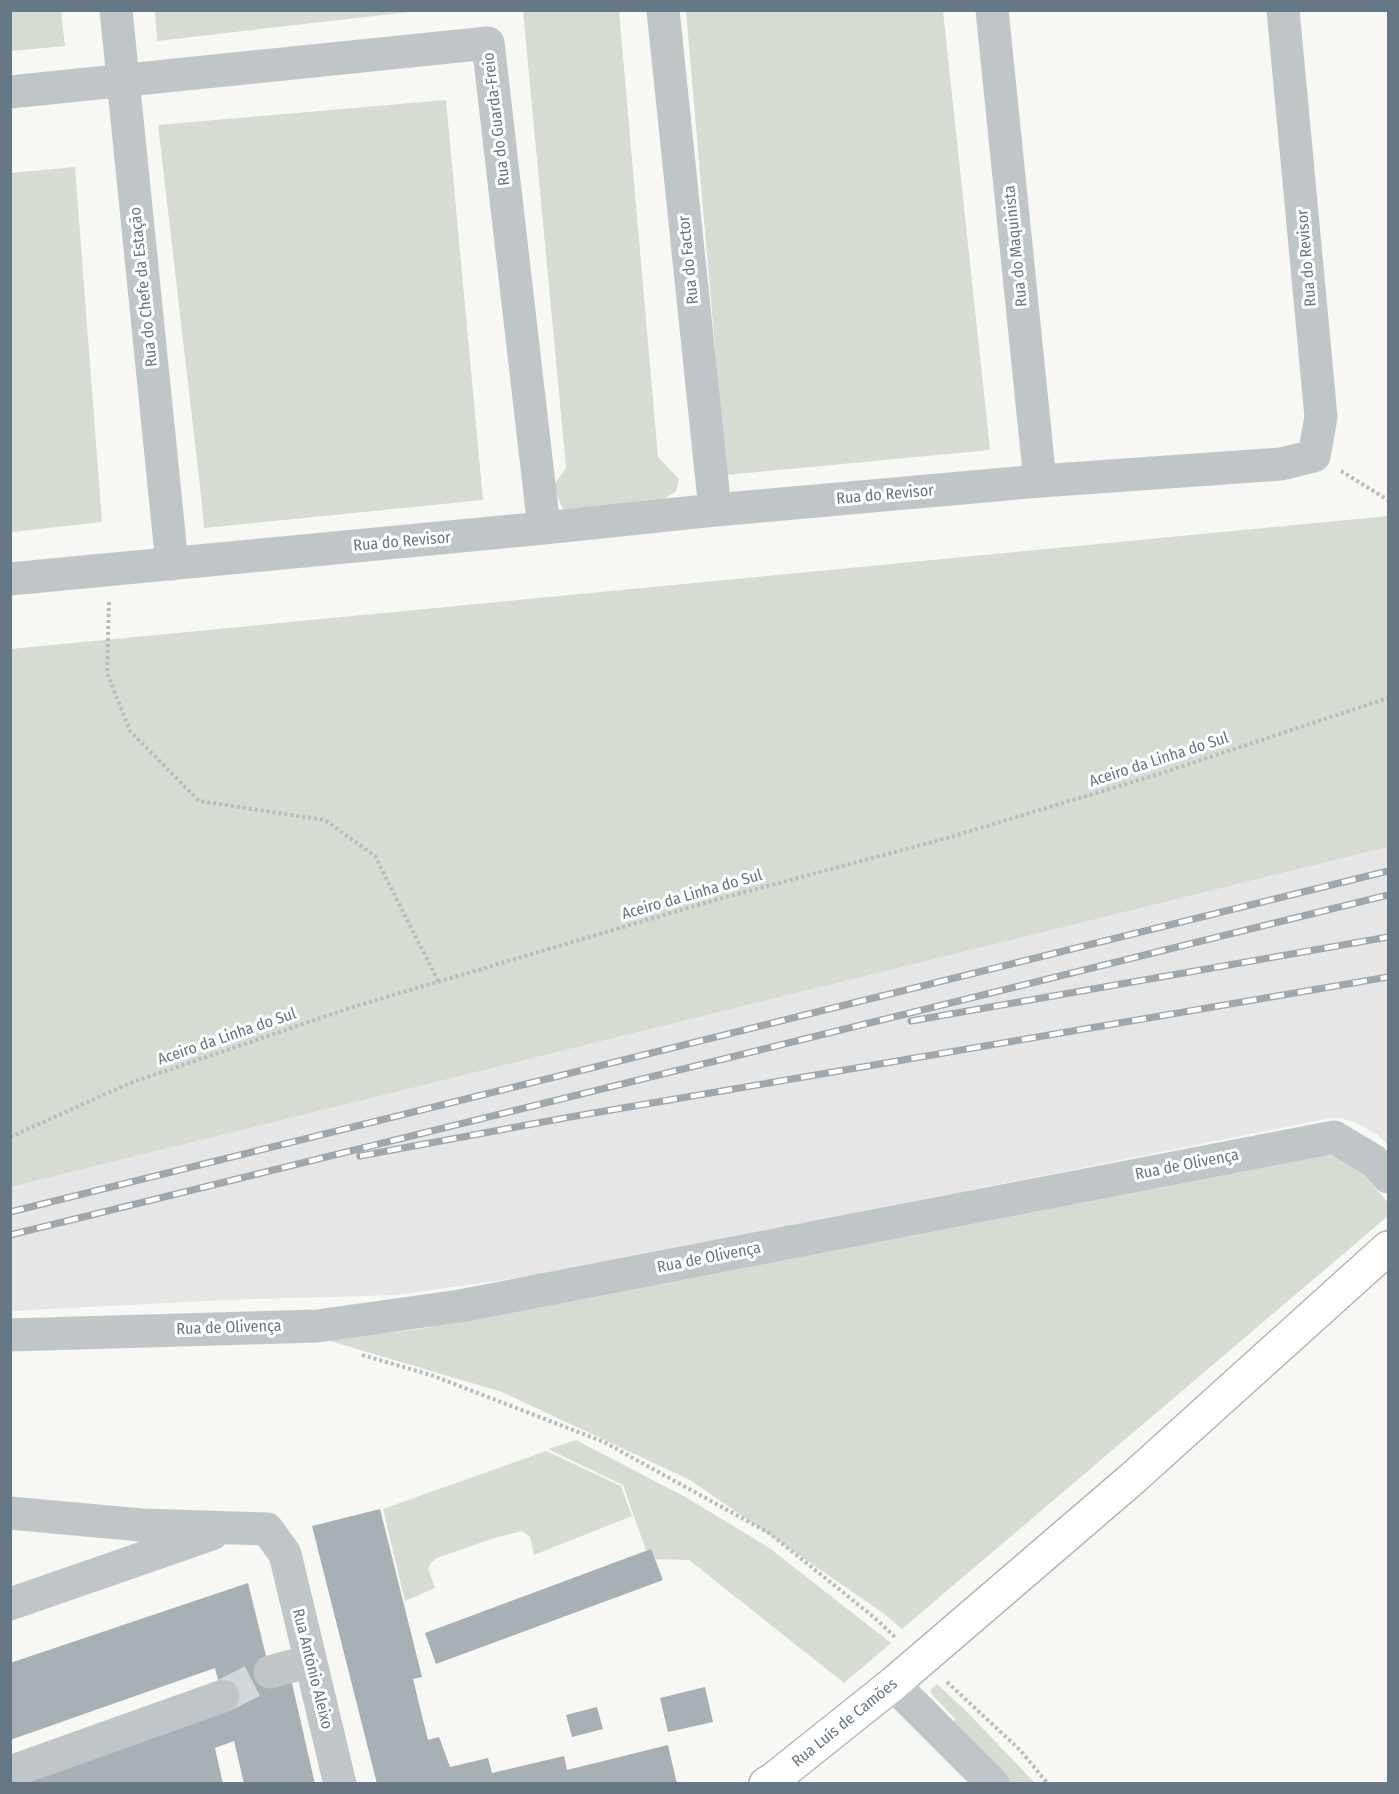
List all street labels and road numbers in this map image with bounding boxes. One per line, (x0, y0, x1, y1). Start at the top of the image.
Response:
street label: Rua do Guarda-Freio (479, 51, 515, 187)
street label: Rua do Maquinista (1000, 184, 1032, 308)
street label: Rua do Chefe da Estação (126, 206, 162, 368)
street label: Rua do Revisor (1293, 208, 1321, 308)
street label: Rua do Factor (675, 215, 703, 305)
street label: Rua do Revisor (835, 481, 935, 509)
street label: Rua do Revisor (352, 528, 452, 556)
street label: Aceiro da Linha do Sul (1087, 728, 1231, 792)
street label: Aceiro da Linha do Sul (620, 866, 764, 924)
street label: Aceiro da Linha do Sul (155, 1004, 299, 1070)
street label: Rua de Olivença (1134, 1146, 1240, 1184)
street label: Rua de Olivença (656, 1239, 762, 1277)
street label: Rua de Olivença (176, 1317, 282, 1339)
street label: Rua António Aleixo (288, 1607, 336, 1731)
street label: Rua Luís de Camões (788, 1675, 902, 1771)

